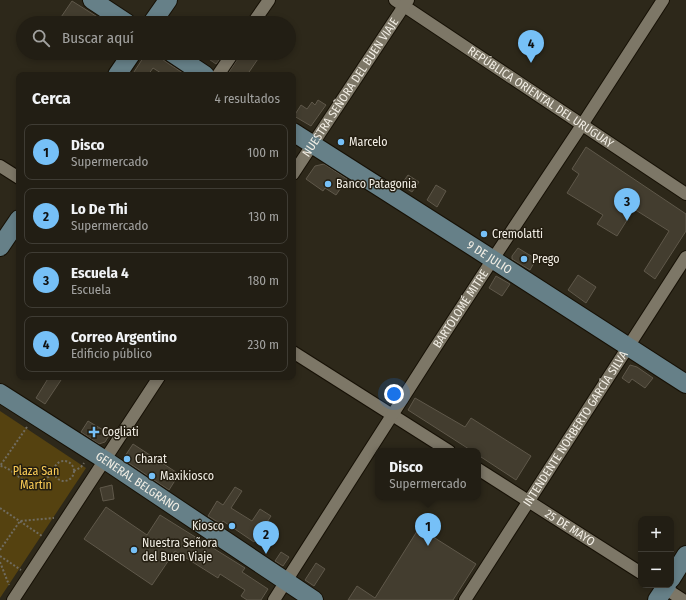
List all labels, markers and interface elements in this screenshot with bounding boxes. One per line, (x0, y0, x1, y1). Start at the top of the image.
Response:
street label: NUESTRA SEÑORA DEL BUEN VIAJE (299, 15, 401, 159)
search box (16, 16, 296, 60)
icon: search (30, 27, 52, 49)
text: Buscar aquí (62, 29, 134, 47)
pin: 4 (518, 30, 544, 63)
street label: REPÚBLICA ORIENTAL DEL URUGUAY (465, 43, 616, 151)
text: Cerca (32, 88, 71, 109)
text: 4 resultados (214, 91, 280, 106)
place label: Marcelo (349, 135, 388, 149)
text: Disco (71, 136, 105, 154)
marker: Marcelo (336, 137, 346, 147)
text: 1 (43, 145, 49, 160)
text: 100 m (247, 145, 279, 160)
text: Supermercado (71, 154, 148, 169)
place label: Banco Patagonia (336, 177, 417, 191)
marker: Banco Patagonia (323, 179, 333, 189)
pin: 3 (614, 188, 640, 221)
text: Lo De Thi (71, 200, 128, 218)
text: 2 (43, 209, 49, 224)
text: 130 m (248, 209, 279, 224)
text: Supermercado (71, 218, 148, 233)
place label: Cremolatti (492, 227, 543, 241)
marker: Cremolatti (479, 229, 489, 239)
street label: 9 DE JULIO (464, 238, 514, 277)
place label: Prego (532, 252, 560, 266)
marker: Prego (519, 254, 529, 264)
text: Escuela 4 (71, 264, 129, 282)
street label: BARTOLOMÉ MITRE (430, 267, 491, 350)
text: 3 (43, 273, 49, 288)
text: 180 m (248, 273, 279, 288)
text: Escuela (71, 282, 111, 297)
text: Correo Argentino (71, 328, 177, 346)
text: 4 (43, 337, 49, 352)
text: 230 m (248, 337, 279, 352)
text: Edificio público (71, 346, 152, 361)
street label: INTENDENTE NORBERTO GARCÍA SILVA (520, 348, 631, 509)
your location (384, 384, 404, 404)
place label: Cogliati (102, 425, 139, 439)
marker: Cogliati (89, 427, 99, 437)
popup (375, 448, 481, 500)
street label: GENERAL BELGRANO (93, 449, 182, 515)
place label: Charat (135, 452, 167, 466)
marker: Charat (122, 454, 132, 464)
text: Disco (389, 458, 423, 476)
park label: Plaza San Martín (13, 464, 59, 492)
place label: Maxikiosco (160, 469, 214, 483)
marker: Maxikiosco (147, 471, 157, 481)
text: Supermercado (389, 476, 467, 491)
street label: 25 DE MAYO (542, 507, 597, 549)
pin: 1 (415, 513, 441, 546)
map controls (638, 516, 674, 588)
button: + (638, 516, 674, 552)
place label: Kiosco (192, 519, 224, 533)
marker: Kiosco (227, 521, 237, 531)
pin: 2 (253, 521, 279, 554)
place label: Nuestra Señora del Buen Viaje (142, 536, 217, 564)
marker: Nuestra Señora del Buen Viaje (129, 545, 139, 555)
button: − (638, 552, 674, 588)

